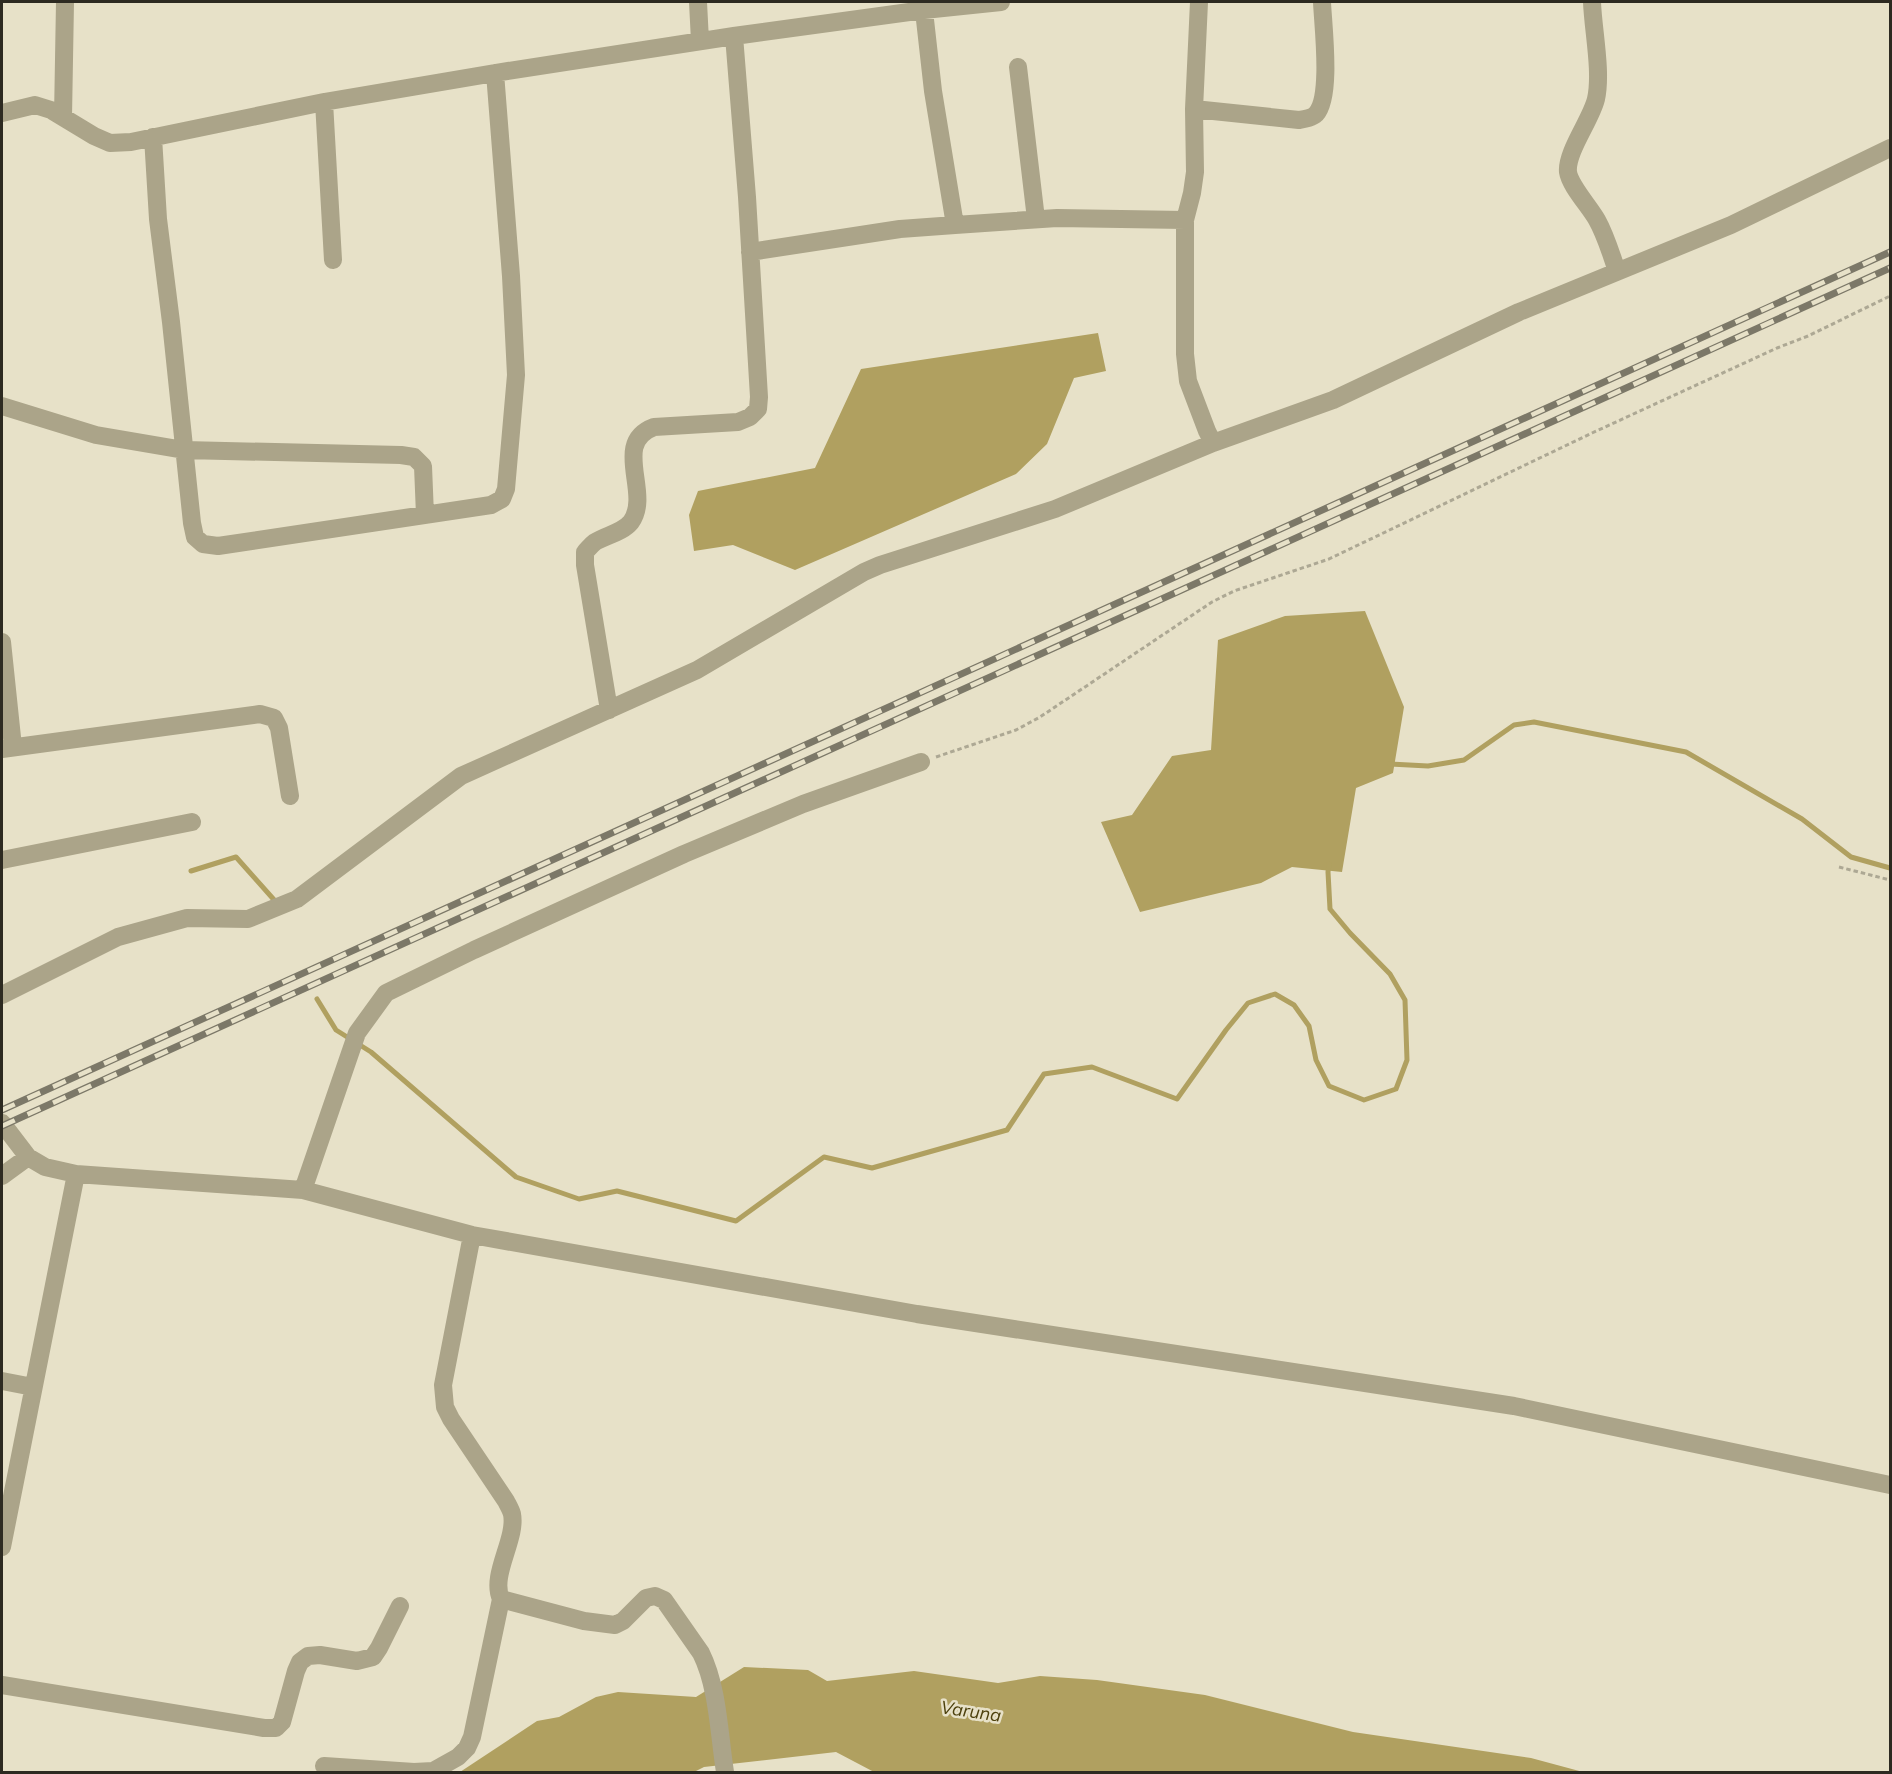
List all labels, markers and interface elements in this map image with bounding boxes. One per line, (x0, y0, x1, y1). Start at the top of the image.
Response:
water label: Varuna (939, 1695, 1003, 1727)

